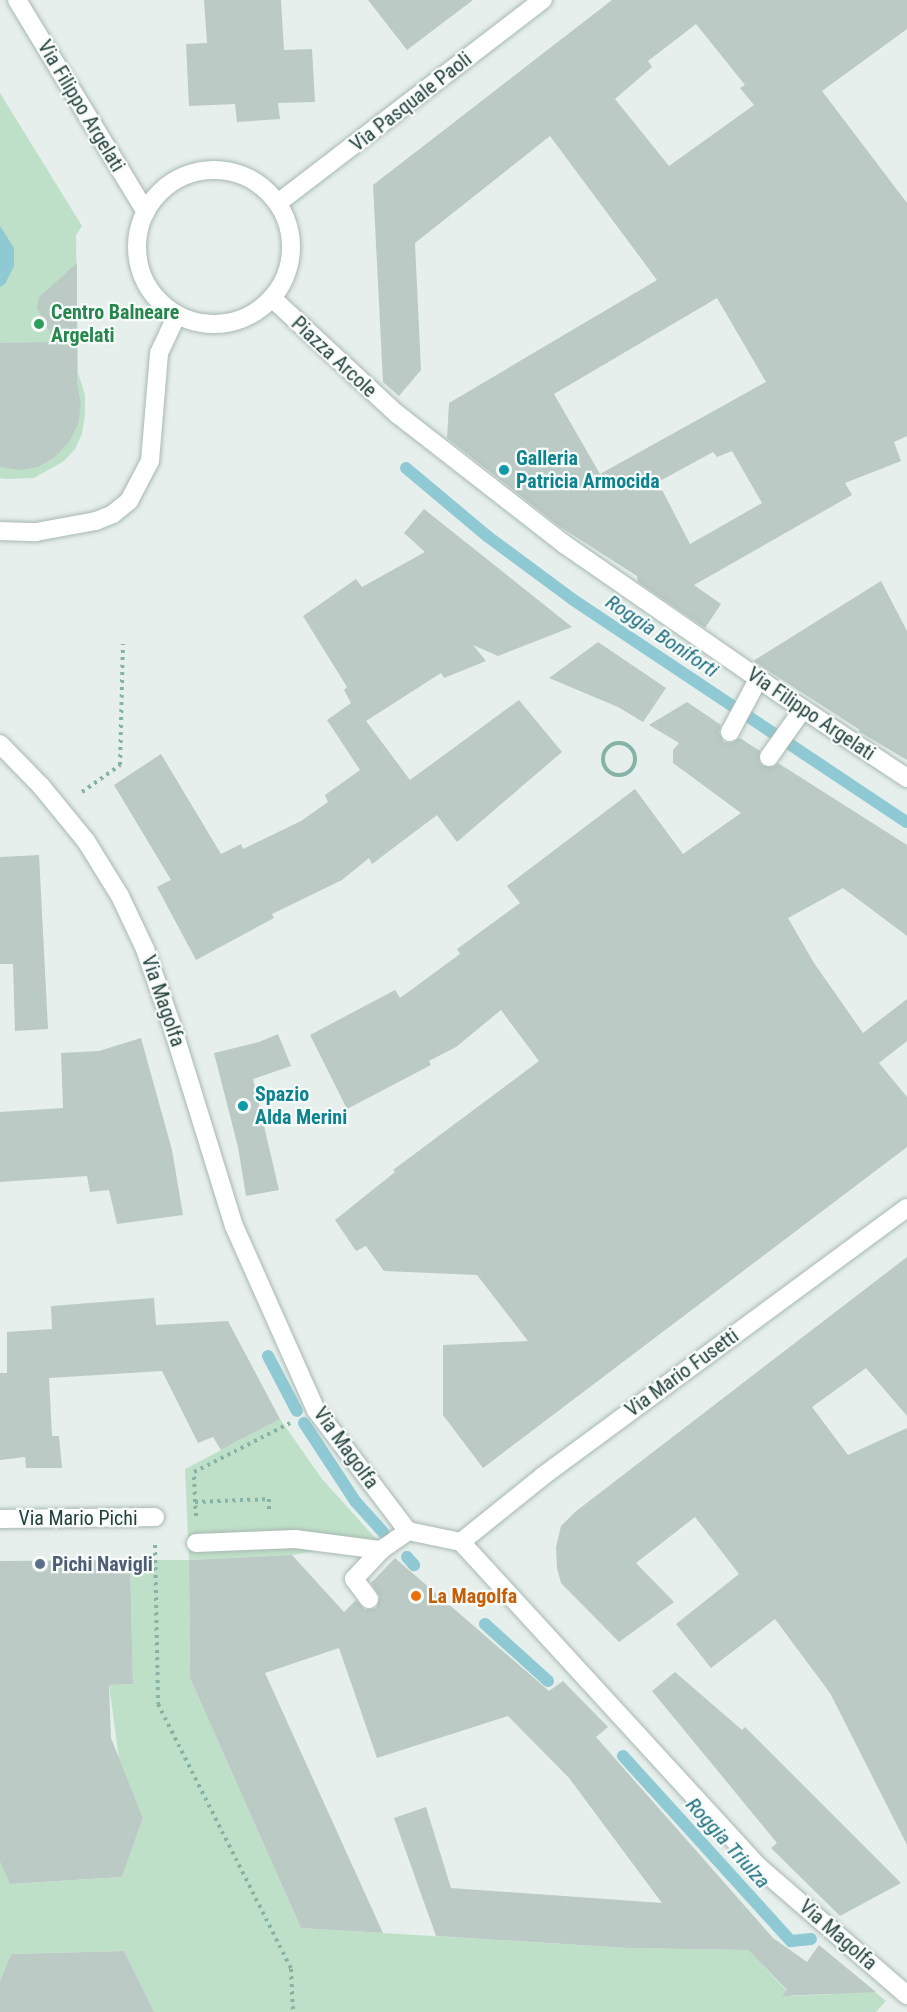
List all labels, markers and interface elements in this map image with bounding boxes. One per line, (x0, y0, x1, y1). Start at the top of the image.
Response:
street label: Via Filippo Argelati (32, 36, 130, 176)
street label: Via Pasquale Paoli (346, 47, 476, 157)
place label: Centro Balneare Argelati (51, 300, 179, 347)
street label: Piazza Arcole (286, 312, 382, 402)
marker: Centro Balneare Argelati (32, 317, 46, 331)
place label: Galleria Patricia Armocida (516, 446, 660, 493)
marker: Galleria Patricia Armocida (497, 463, 511, 477)
water label: Roggia Boniforti (601, 589, 723, 683)
street label: Via Filippo Argelati (742, 662, 880, 766)
street label: Via Magolfa (136, 952, 190, 1050)
place label: Spazio Alda Merini (255, 1082, 347, 1129)
marker: Spazio Alda Merini (236, 1099, 250, 1113)
street label: Via Mario Fusetti (621, 1324, 743, 1422)
street label: Via Magolfa (308, 1402, 384, 1494)
street label: Via Mario Pichi (18, 1506, 138, 1530)
place label: Pichi Navigli (52, 1552, 153, 1576)
marker: Pichi Navigli (33, 1557, 47, 1571)
place label: La Magolfa (428, 1584, 517, 1608)
marker: La Magolfa (409, 1589, 423, 1603)
water label: Roggia Triulza (680, 1792, 776, 1894)
street label: Via Magolfa (794, 1895, 882, 1975)

